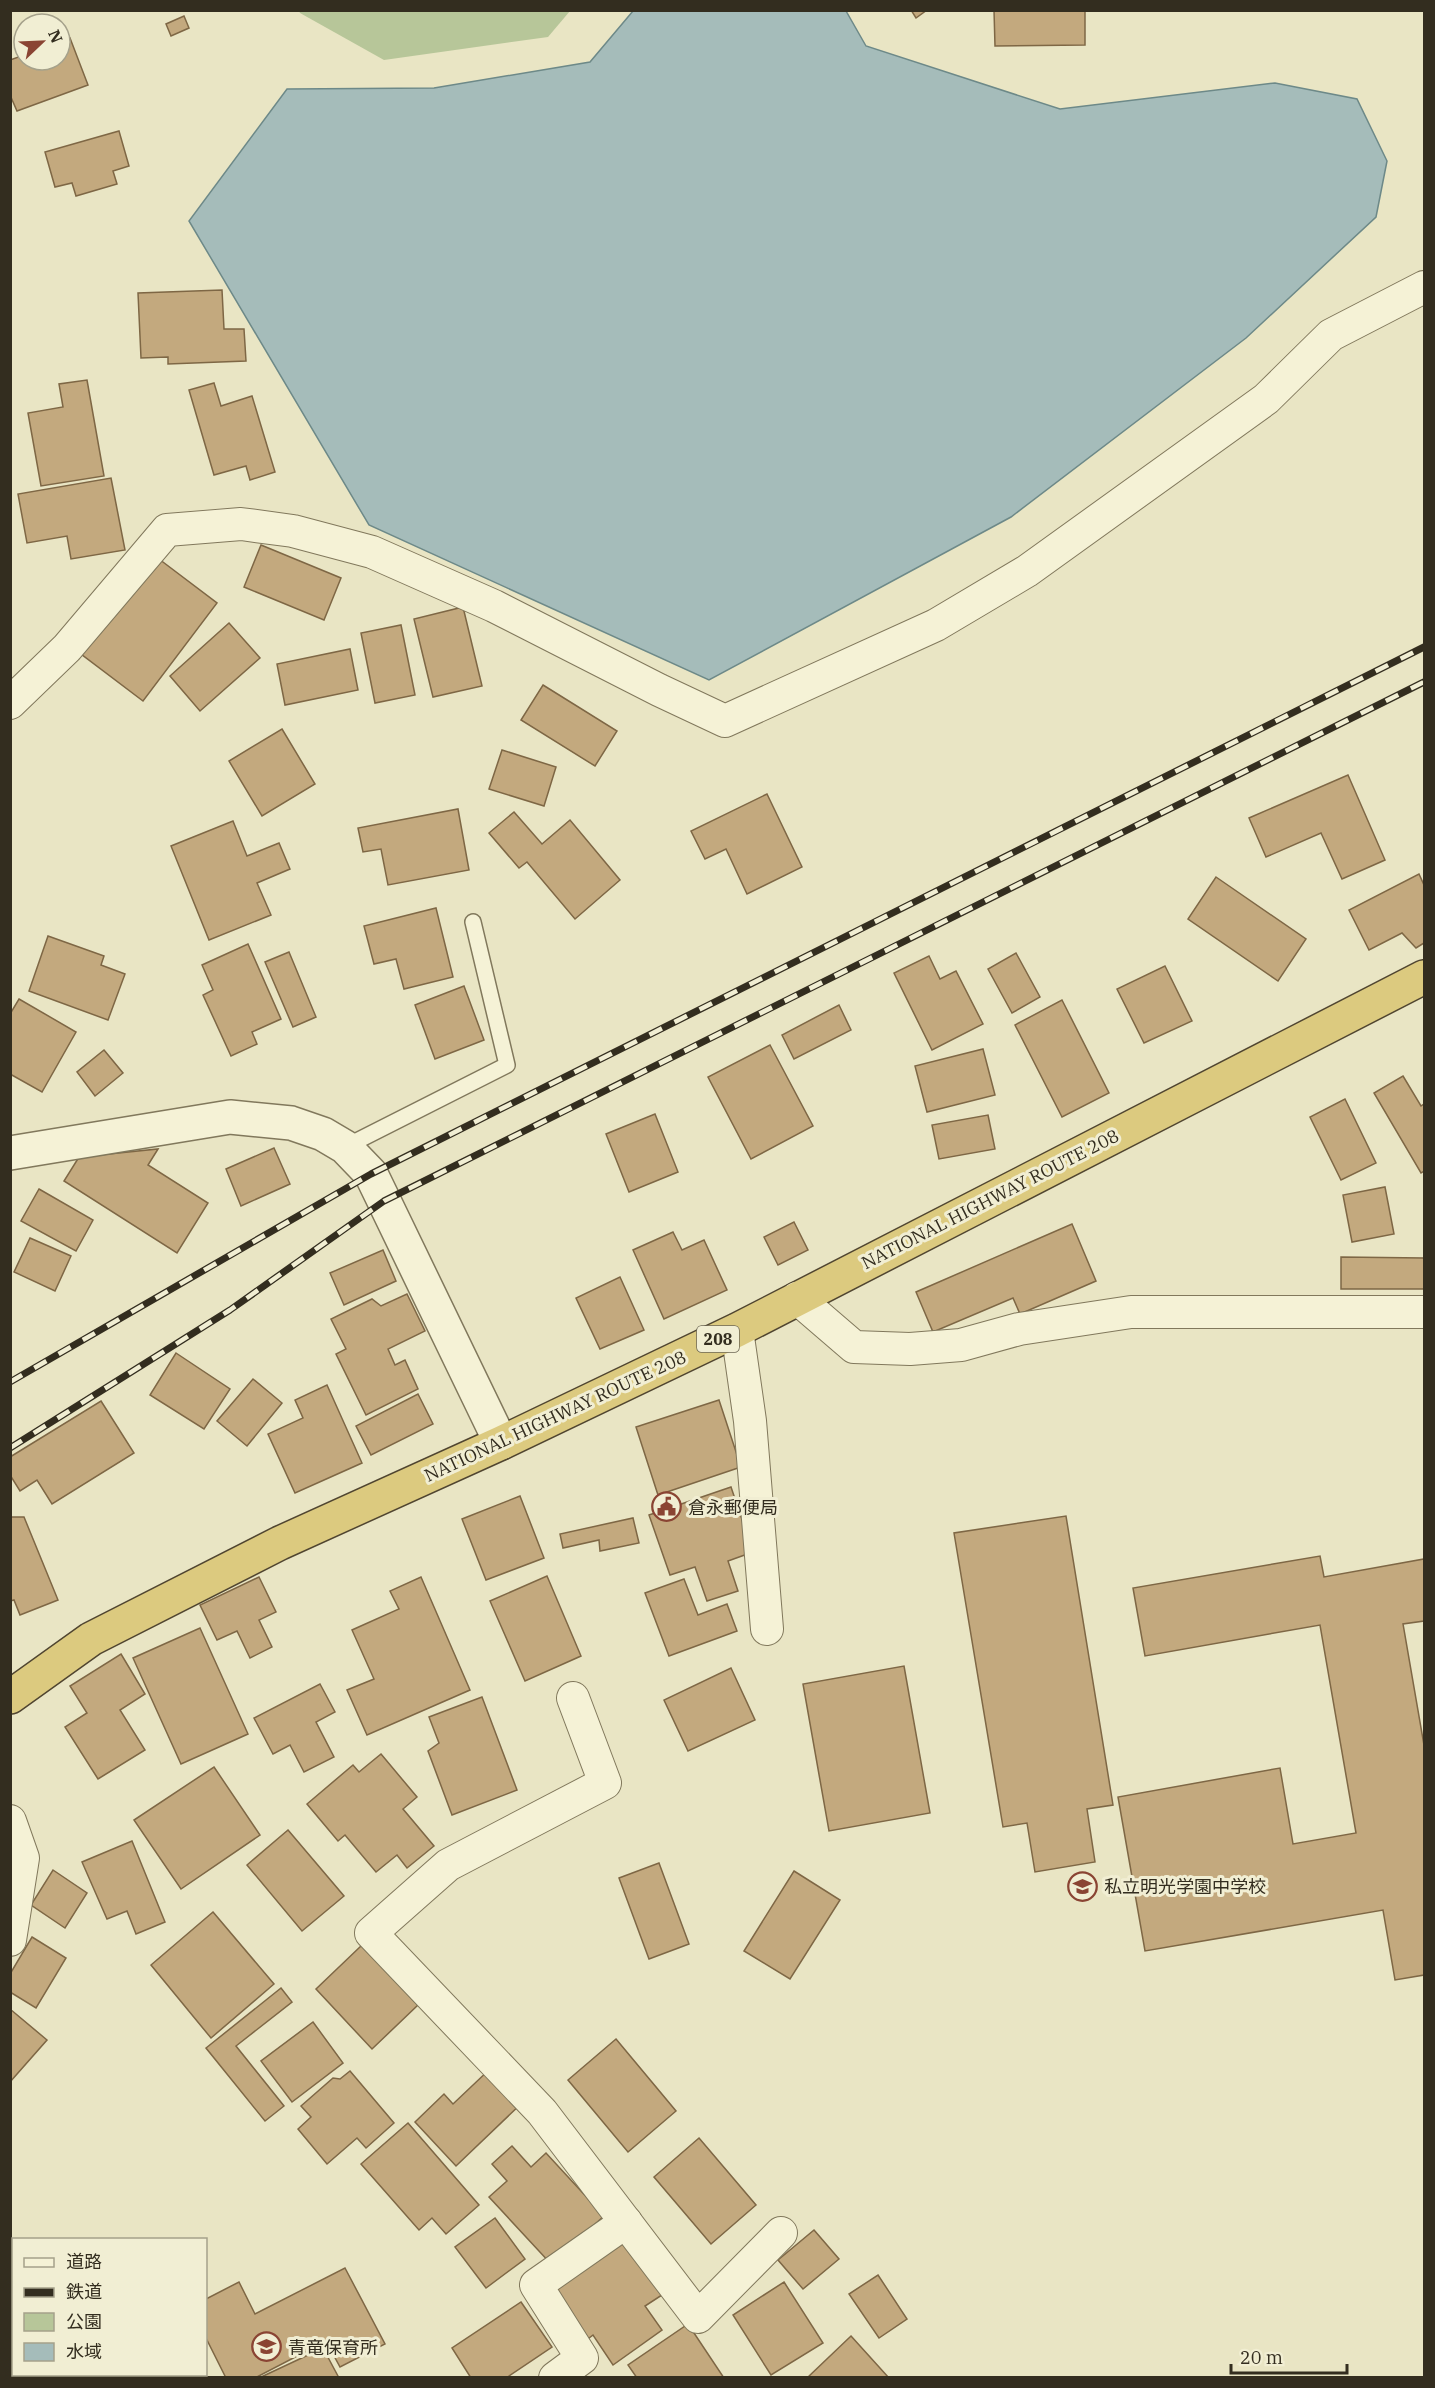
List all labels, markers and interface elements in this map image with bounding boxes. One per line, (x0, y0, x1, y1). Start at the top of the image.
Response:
north arrow (12, 12, 72, 72)
text: N (44, 26, 67, 46)
street label: NATIONAL HIGHWAY ROUTE 208 (857, 1124, 1123, 1274)
road number: 208 (697, 1326, 739, 1352)
street label: NATIONAL HIGHWAY ROUTE 208 (420, 1345, 690, 1487)
public building icon: 倉永郵便局 (651, 1491, 683, 1523)
place label: 倉永郵便局 (688, 1496, 778, 1519)
school or university icon: 私立明光学園中学校 (1067, 1870, 1099, 1902)
place label: 私立明光学園中学校 (1104, 1875, 1266, 1898)
legend (12, 2238, 207, 2376)
text: 道路 (66, 2250, 102, 2273)
text: 鉄道 (66, 2280, 102, 2303)
text: 公園 (66, 2310, 102, 2333)
school or university icon: 青竜保育所 (251, 2331, 283, 2363)
place label: 青竜保育所 (288, 2336, 378, 2359)
scale bar (1231, 2337, 1346, 2375)
text: 水域 (66, 2340, 102, 2363)
text: 20 m (1240, 2346, 1283, 2369)

